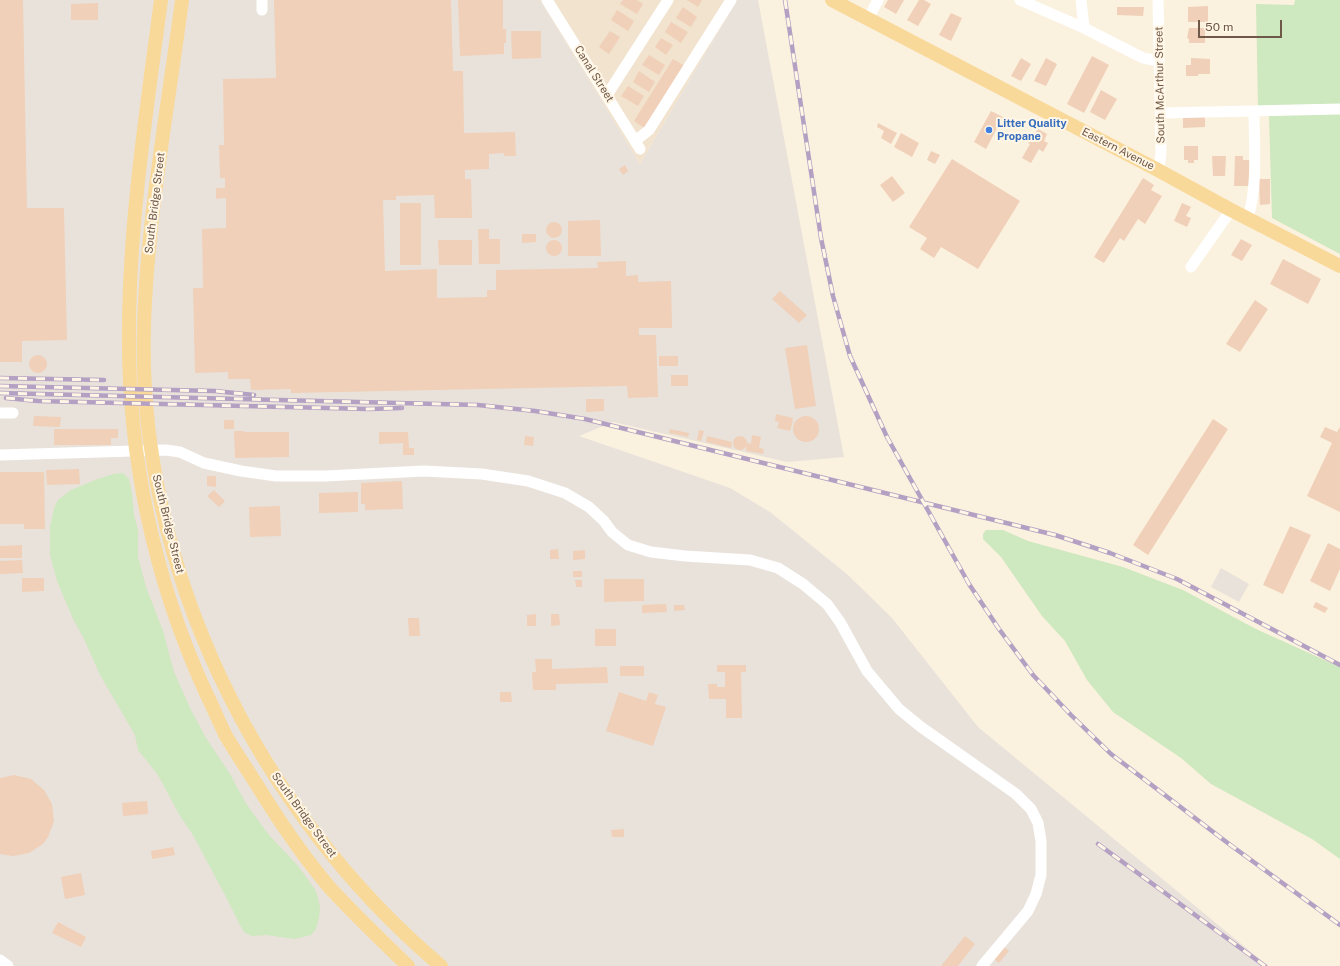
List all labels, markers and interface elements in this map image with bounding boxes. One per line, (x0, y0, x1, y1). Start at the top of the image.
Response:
scale bar (1200, 12, 1284, 38)
text: 50 m (1205, 20, 1233, 34)
street label: South McArthur Street (1152, 26, 1168, 144)
street label: Canal Street (571, 43, 617, 105)
place label: Litter Quality Propane (997, 117, 1067, 143)
marker: Litter Quality Propane (984, 125, 994, 135)
street label: Eastern Avenue (1080, 125, 1156, 173)
street label: South Bridge Street (142, 152, 168, 254)
street label: South Bridge Street (149, 473, 187, 575)
street label: South Bridge Street (269, 770, 339, 860)

